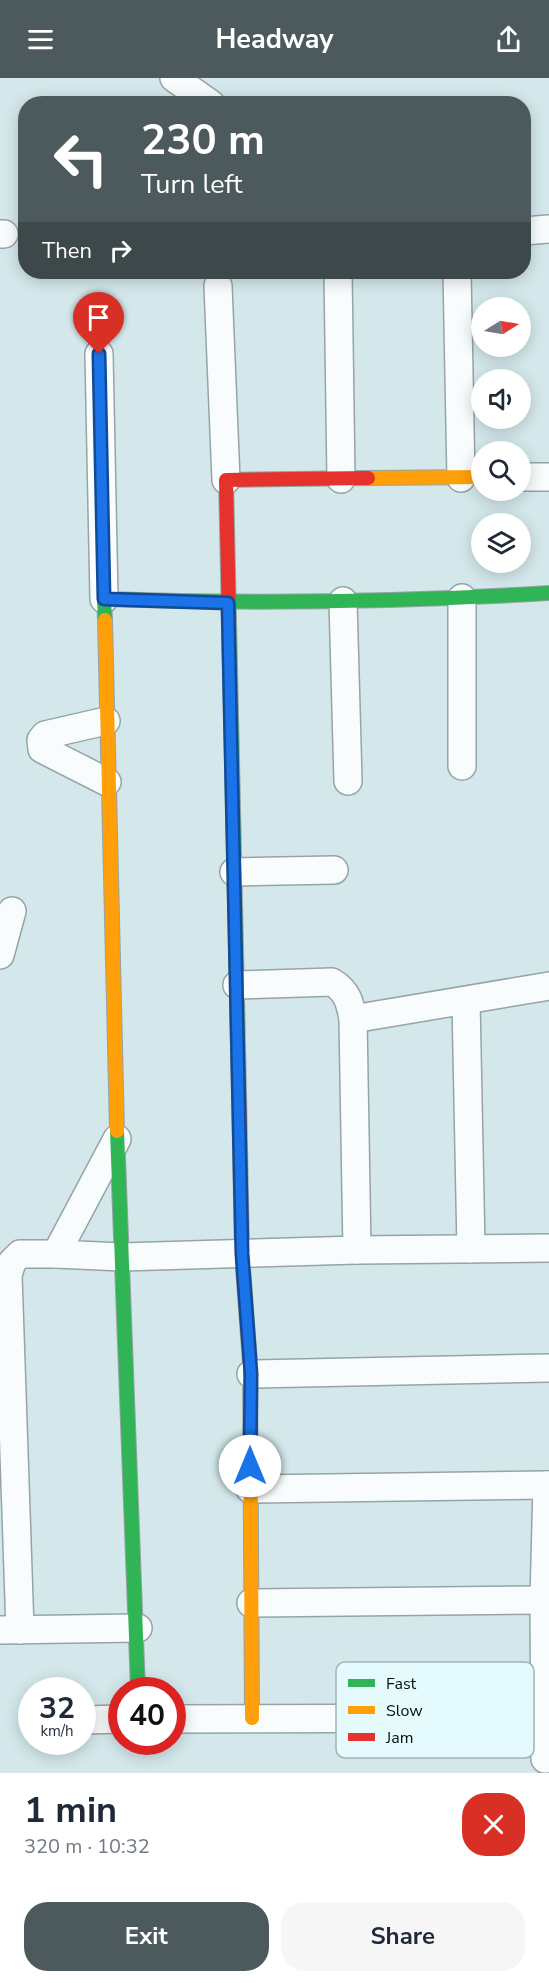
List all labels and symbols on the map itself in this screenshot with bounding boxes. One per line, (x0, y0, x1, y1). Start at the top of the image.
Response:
pin (73, 292, 124, 354)
north arrow (471, 297, 531, 357)
position arrow (218, 1434, 282, 1498)
legend (336, 1662, 534, 1758)
text: Fast (386, 1673, 417, 1695)
speed limit sign: 40 (108, 1677, 186, 1755)
text: Slow (386, 1700, 423, 1722)
text: Jam (385, 1727, 413, 1749)

